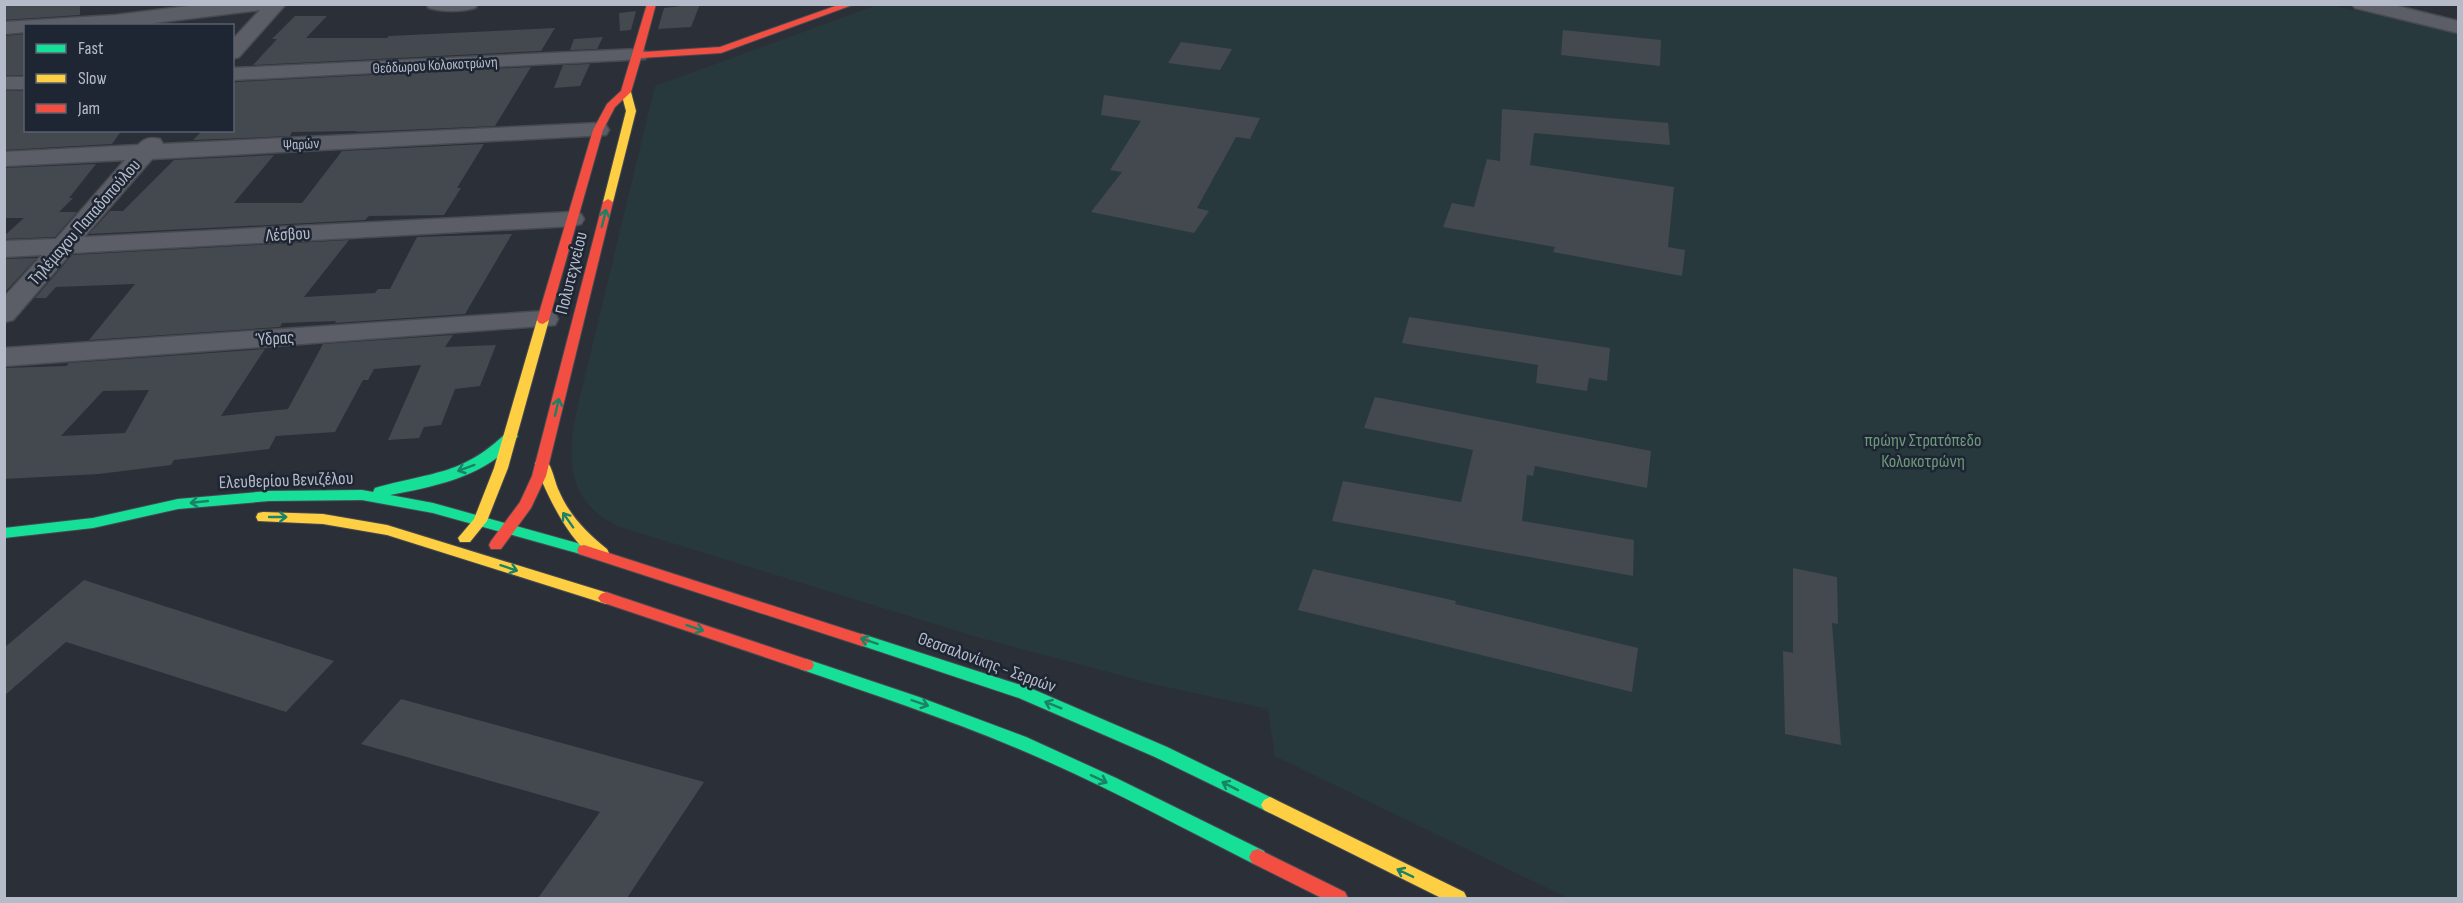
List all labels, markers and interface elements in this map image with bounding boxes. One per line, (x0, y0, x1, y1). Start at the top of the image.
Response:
legend (24, 24, 234, 132)
text: Fast (78, 38, 104, 59)
street label: Θεόδωρου Κολοκοτρώνη (372, 53, 498, 78)
text: Slow (78, 68, 107, 89)
text: Jam (77, 98, 100, 119)
street label: Ψαρών (282, 134, 320, 155)
street label: Τηλέμαχου Παπαδοπούλου (24, 155, 145, 290)
one-way arrow (598, 208, 610, 227)
street label: Λέσβου (264, 223, 311, 246)
street label: Πολυτεχνείου (551, 229, 592, 317)
street label: Ύδρας (254, 327, 295, 350)
one-way arrow (551, 398, 563, 417)
park label: πρώην Στρατόπεδο Κολοκοτρώνη (1865, 430, 1981, 472)
one-way arrow (457, 463, 476, 474)
street label: Ελευθερίου Βενιζέλου (218, 468, 354, 493)
one-way arrow (190, 497, 209, 508)
one-way arrow (267, 511, 287, 523)
one-way arrow (562, 513, 574, 529)
one-way arrow (499, 563, 518, 574)
one-way arrow (685, 623, 704, 634)
street label: Θεσσαλονίκης - Σερρών (915, 628, 1059, 697)
one-way arrow (860, 635, 879, 646)
one-way arrow (910, 698, 929, 709)
one-way arrow (1045, 699, 1063, 710)
one-way arrow (1090, 774, 1108, 785)
one-way arrow (1222, 780, 1240, 792)
one-way arrow (1397, 866, 1415, 878)

